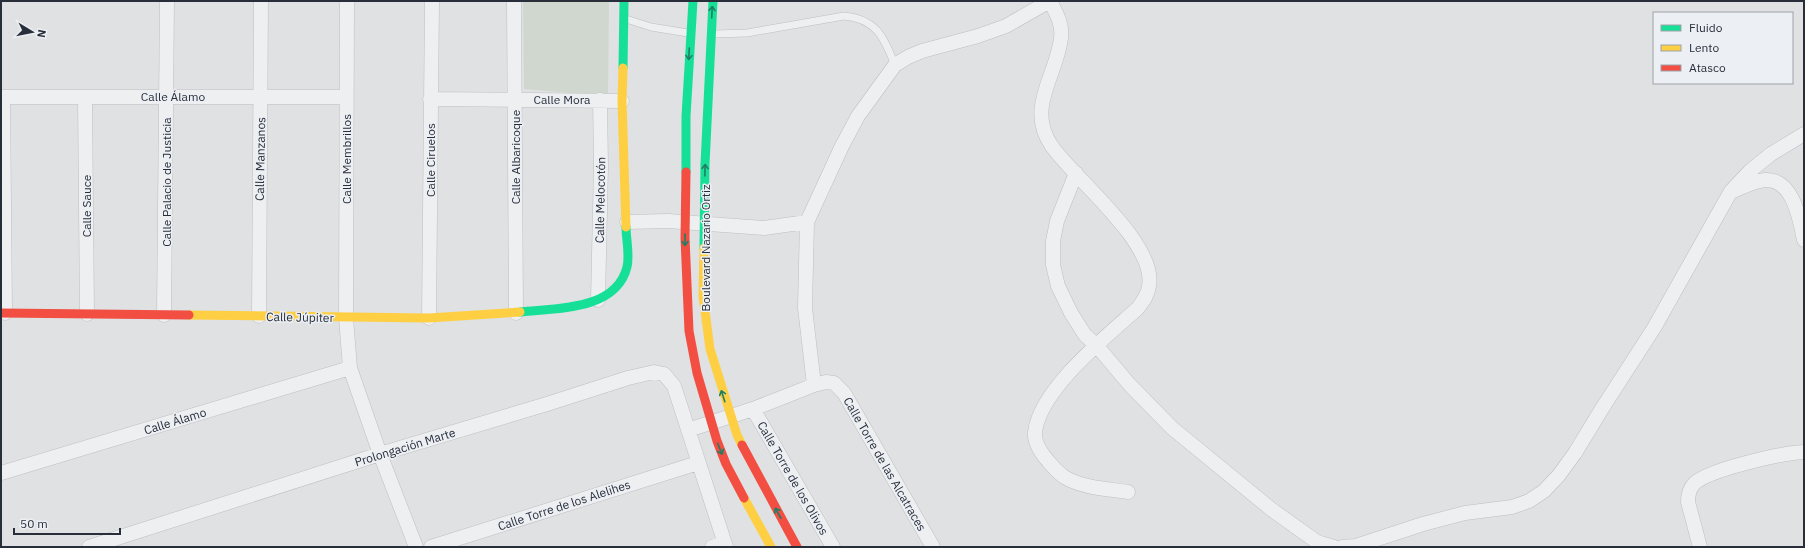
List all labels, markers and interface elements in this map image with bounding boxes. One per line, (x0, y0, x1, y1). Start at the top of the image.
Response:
one-way arrow (708, 6, 716, 19)
north arrow (12, 12, 52, 52)
legend (1653, 12, 1793, 84)
text: Fluido (1689, 20, 1723, 35)
text: N (34, 29, 49, 39)
text: Lento (1689, 40, 1719, 55)
one-way arrow (686, 47, 693, 60)
text: Atasco (1689, 60, 1726, 75)
street label: Calle Álamo (141, 89, 205, 104)
street label: Calle Mora (534, 92, 591, 107)
street label: Calle Albaricoque (508, 109, 523, 204)
street label: Calle Membrillos (339, 114, 354, 204)
street label: Calle Palacio de Justicia (159, 117, 174, 247)
street label: Calle Manzanos (252, 117, 268, 201)
street label: Calle Ciruelos (423, 123, 438, 197)
street label: Calle Melocotón (592, 157, 608, 243)
one-way arrow (701, 164, 709, 177)
street label: Calle Sauce (79, 174, 94, 237)
street label: Boulevard Nazario Ortiz (698, 184, 713, 312)
one-way arrow (681, 233, 689, 246)
street label: Calle Júpiter (266, 309, 335, 325)
one-way arrow (719, 389, 726, 402)
street label: Calle Torre de las Alcatraces (840, 394, 930, 534)
street label: Calle Álamo (142, 404, 208, 438)
street label: Calle Torre de los Olivos (754, 418, 832, 538)
street label: Prolongación Marte (353, 424, 458, 469)
one-way arrow (717, 443, 725, 455)
street label: Calle Torre de los Alelihes (496, 476, 632, 534)
one-way arrow (774, 507, 782, 519)
scale bar (14, 510, 120, 536)
text: 50 m (20, 516, 48, 531)

